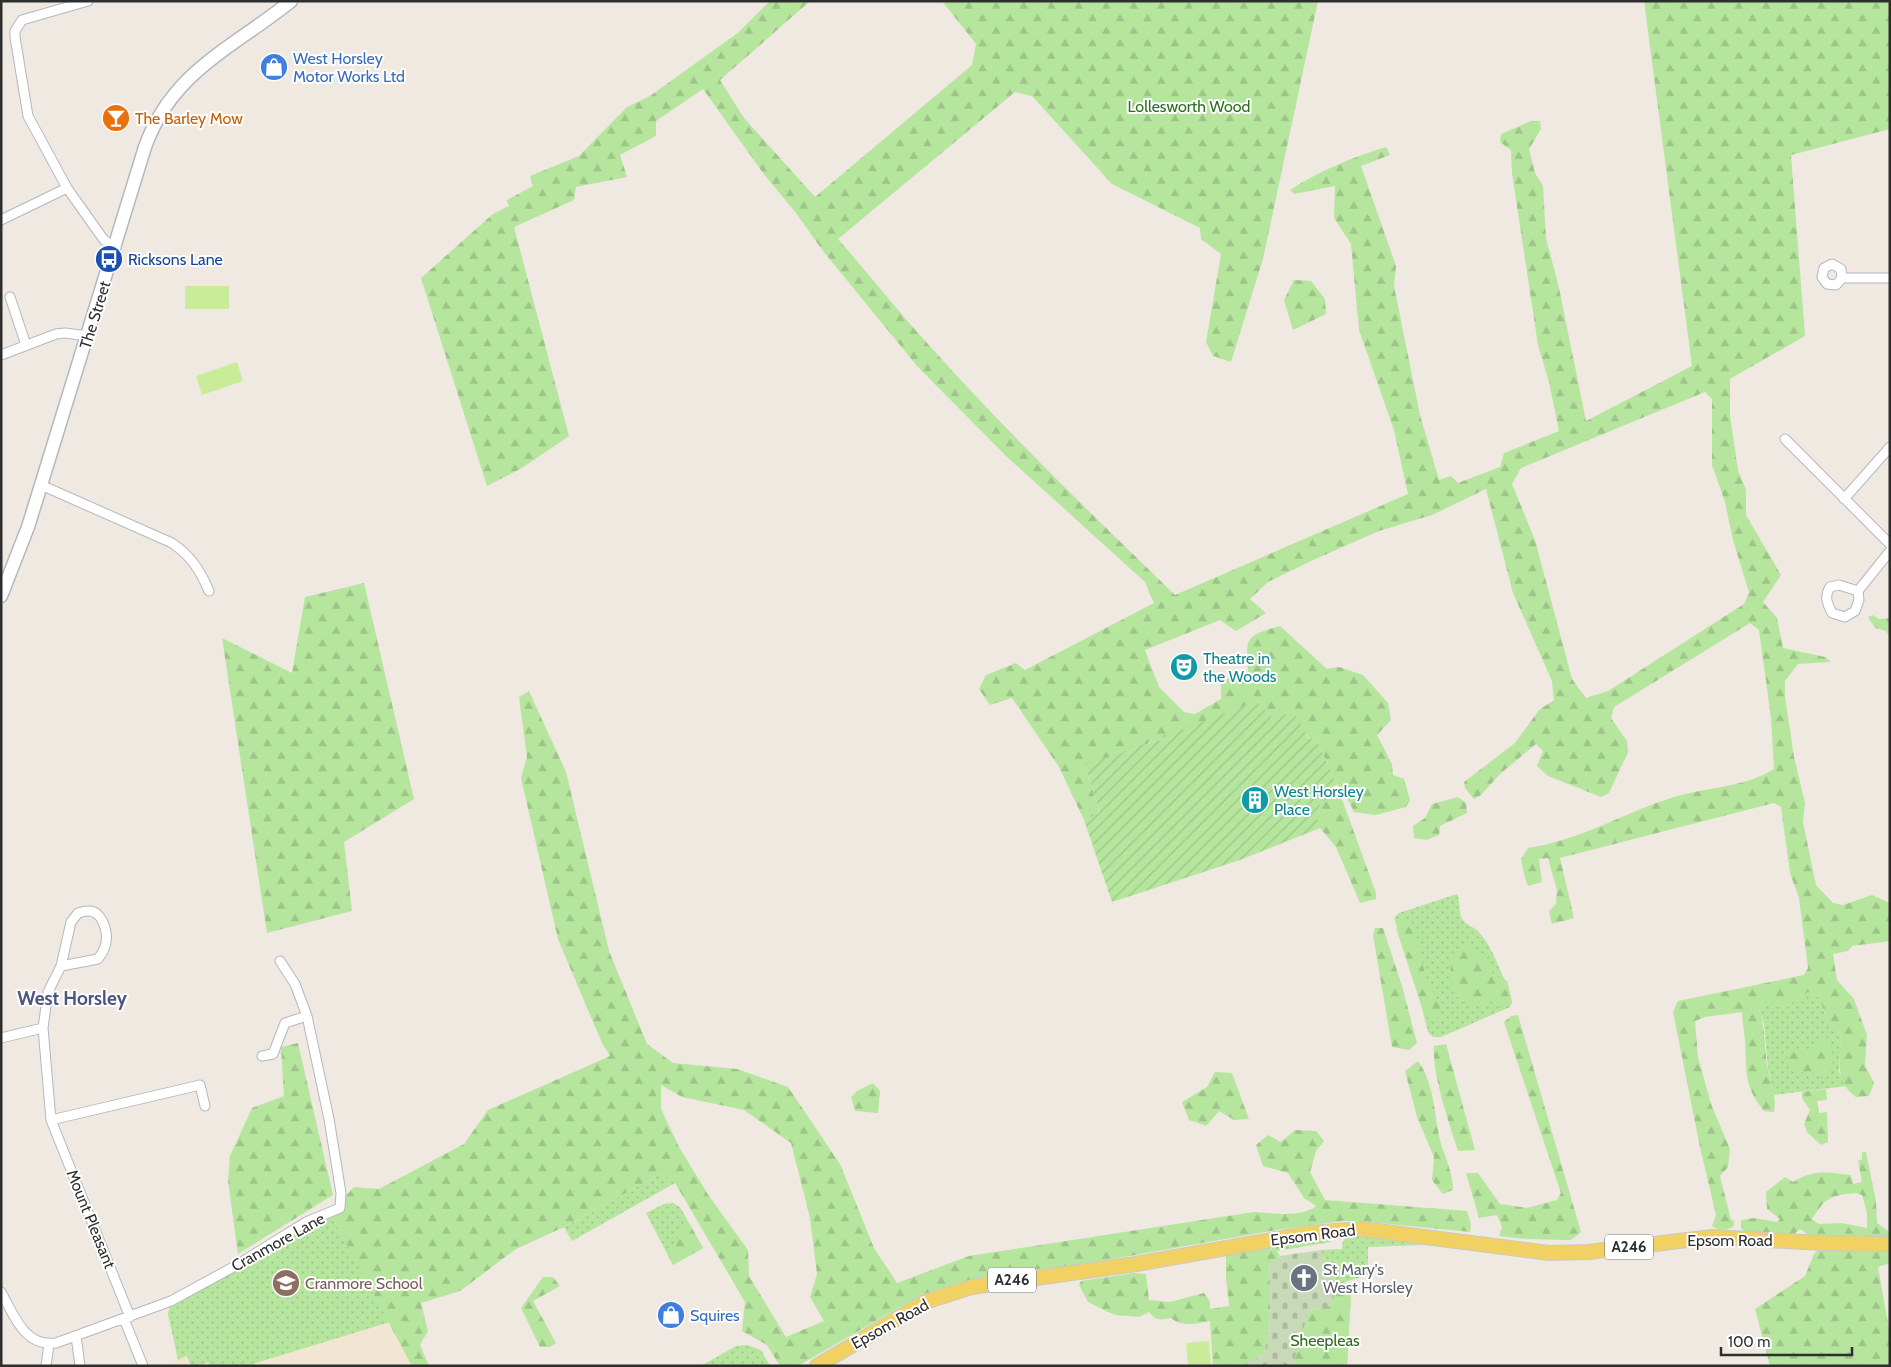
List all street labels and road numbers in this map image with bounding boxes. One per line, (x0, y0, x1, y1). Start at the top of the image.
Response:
street label: The Street (76, 278, 114, 351)
street label: Mount Pleasant (63, 1167, 120, 1272)
street label: Cranmore Lane (228, 1209, 328, 1275)
street label: Epsom Road (1269, 1220, 1357, 1250)
street label: Epsom Road (1687, 1231, 1773, 1250)
road number: A246 (1605, 1234, 1653, 1260)
road number: A246 (988, 1268, 1036, 1292)
street label: Epsom Road (848, 1295, 932, 1353)

